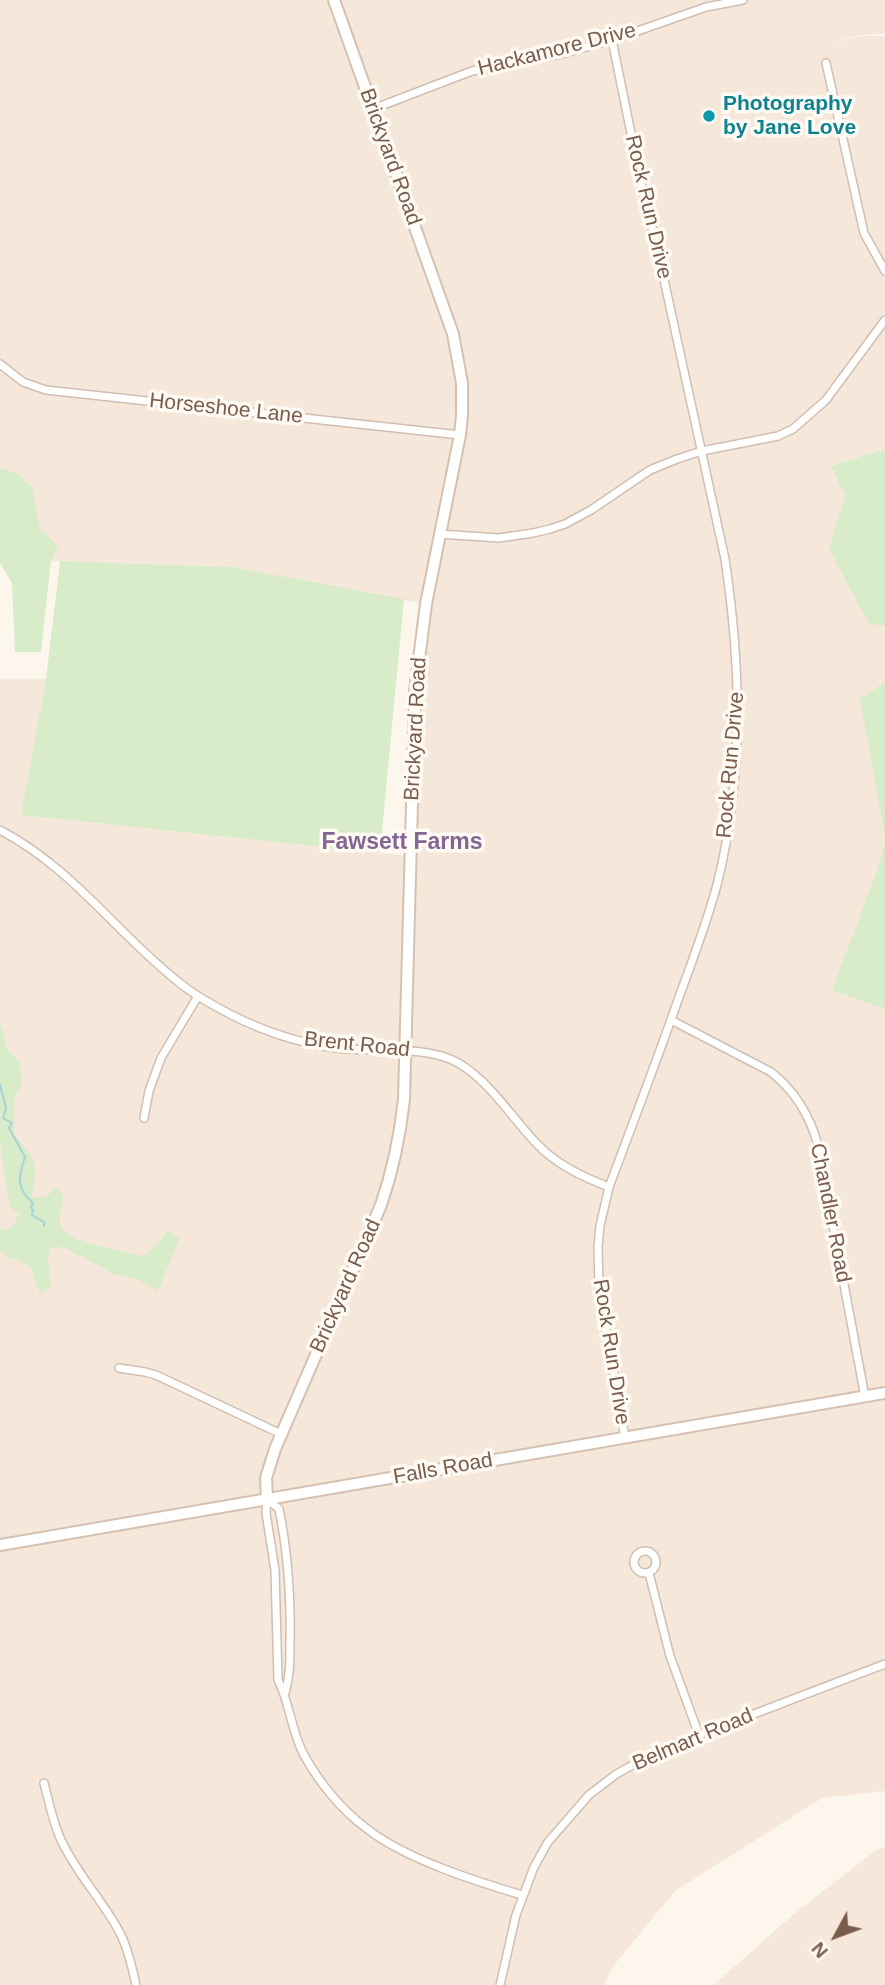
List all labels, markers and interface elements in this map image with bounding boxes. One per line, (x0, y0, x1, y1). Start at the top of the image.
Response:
street label: Hackamore Drive (475, 18, 639, 82)
street label: Brickyard Road (354, 85, 426, 229)
place label: Photography by Jane Love (723, 91, 856, 141)
marker: Photography by Jane Love (701, 108, 717, 124)
street label: Rock Run Drive (619, 133, 677, 281)
street label: Horseshoe Lane (148, 388, 304, 430)
street label: Brickyard Road (400, 657, 432, 801)
street label: Rock Run Drive (712, 691, 750, 839)
district label: Fawsett Farms (321, 829, 483, 857)
street label: Brent Road (303, 1027, 411, 1063)
street label: Chandler Road (804, 1141, 856, 1285)
street label: Brickyard Road (305, 1215, 387, 1357)
street label: Rock Run Drive (587, 1277, 635, 1427)
street label: Falls Road (391, 1448, 495, 1490)
street label: Belmart Road (629, 1703, 757, 1777)
north arrow (801, 1901, 871, 1971)
text: N (807, 1938, 832, 1962)

